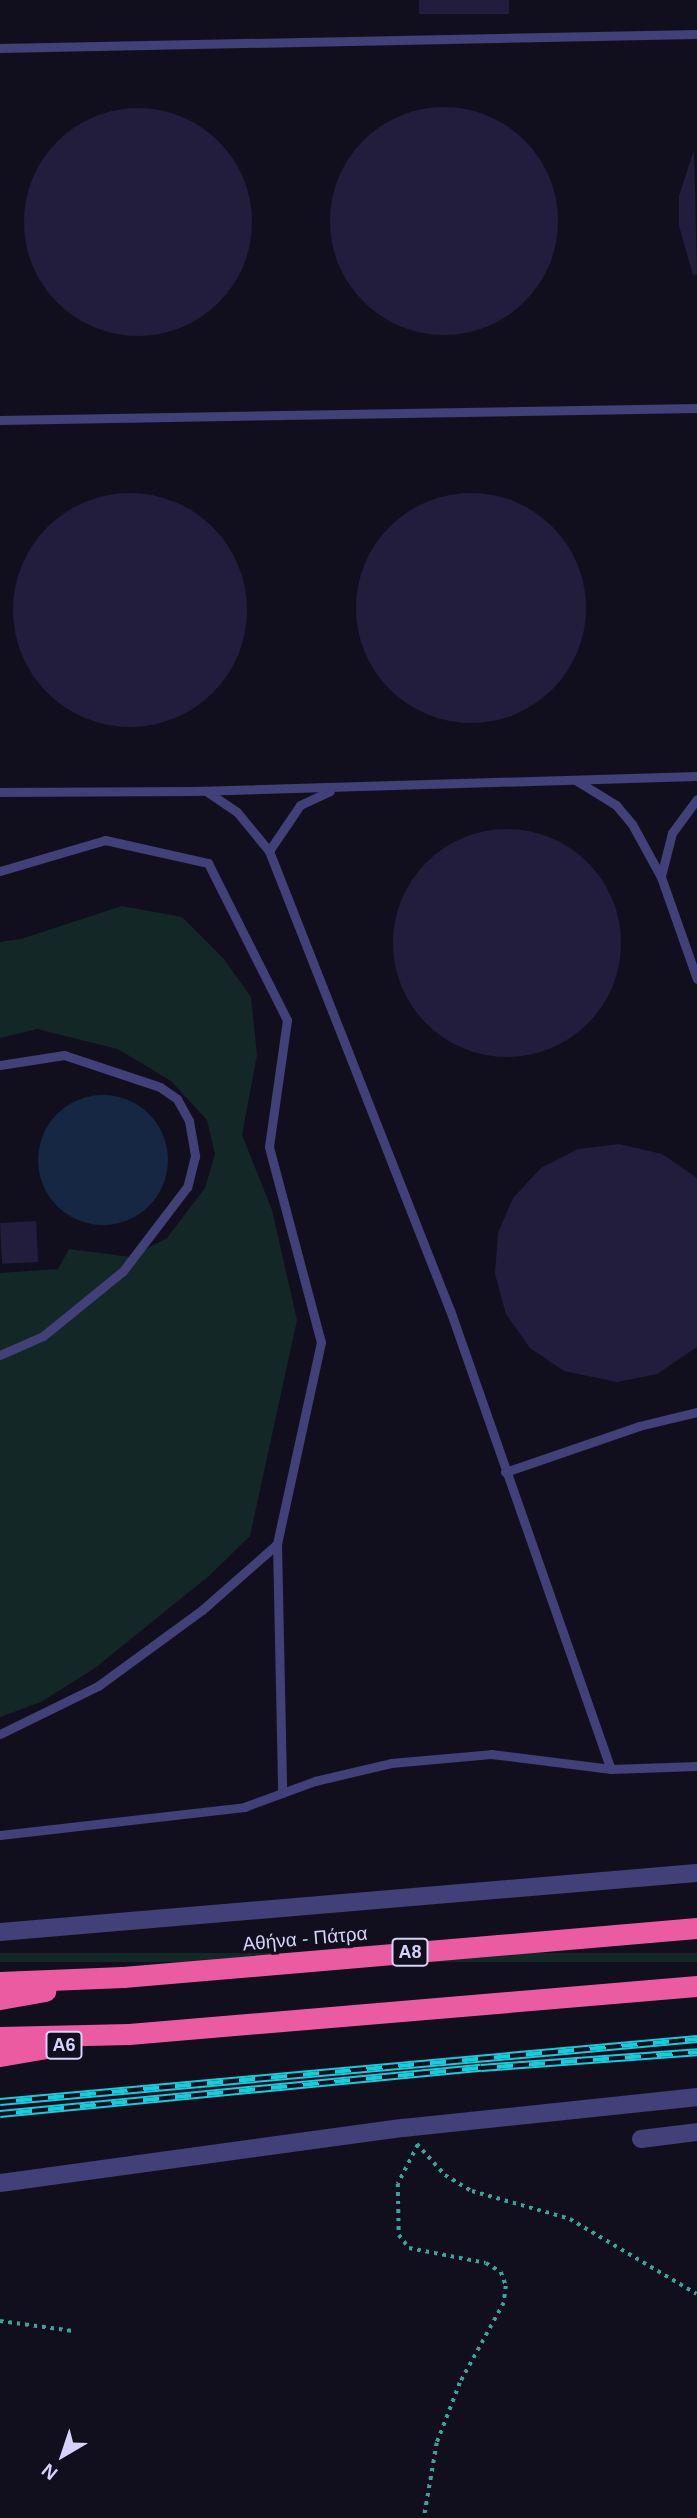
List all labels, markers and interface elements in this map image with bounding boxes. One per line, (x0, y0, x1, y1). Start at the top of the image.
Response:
street label: Αθήνα - Πάτρα (242, 1922, 368, 1956)
road number: Α8 (391, 1938, 429, 1966)
road number: Α6 (45, 2031, 83, 2060)
north arrow (28, 2420, 98, 2490)
text: N (38, 2459, 61, 2484)

